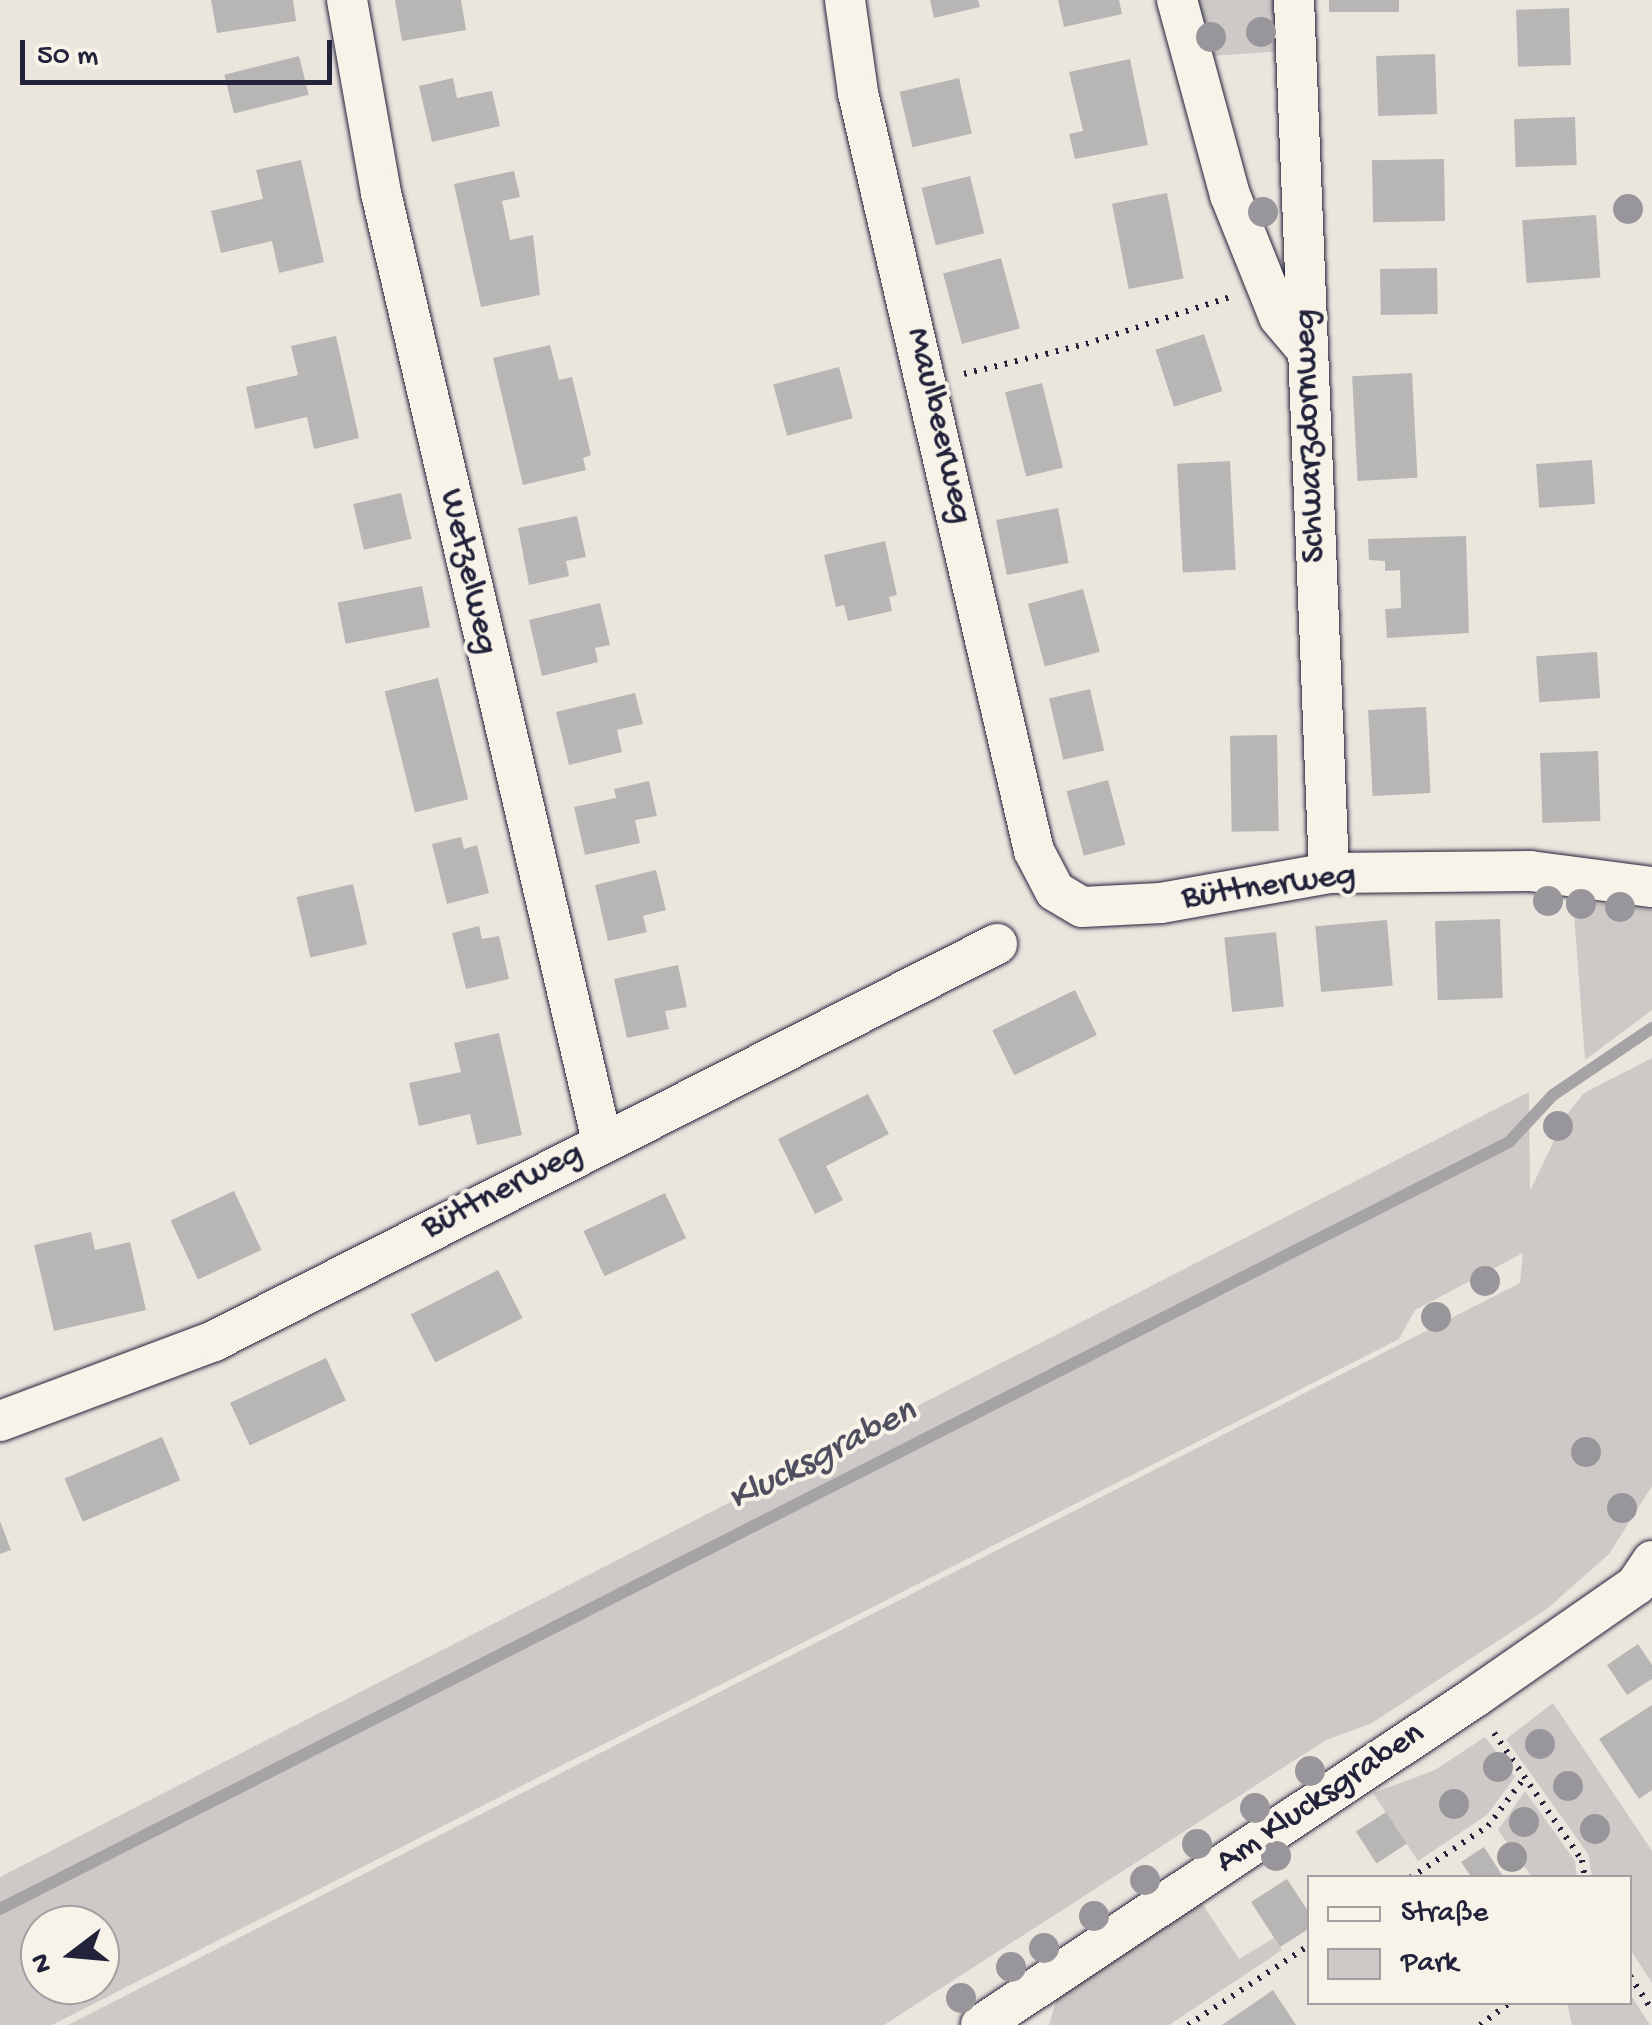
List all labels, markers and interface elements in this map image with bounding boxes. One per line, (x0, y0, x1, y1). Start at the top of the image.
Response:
scale bar (25, 20, 338, 82)
text: 50 m (37, 40, 98, 75)
street label: Schwarzdornweg (1286, 308, 1336, 564)
street label: Maulbeerweg (895, 324, 981, 528)
street label: Wetzelweg (428, 485, 506, 659)
street label: Büttnerweg (1179, 855, 1359, 921)
street label: Büttnerweg (415, 1134, 591, 1250)
water label: Klucksgraben (721, 1390, 925, 1524)
street label: Am Klucksgraben (1209, 1714, 1433, 1884)
legend (1307, 1875, 1632, 2005)
text: Straße (1401, 1897, 1488, 1932)
north arrow (20, 1905, 120, 2005)
text: Park (1401, 1947, 1458, 1982)
text: N (24, 1950, 61, 1976)

